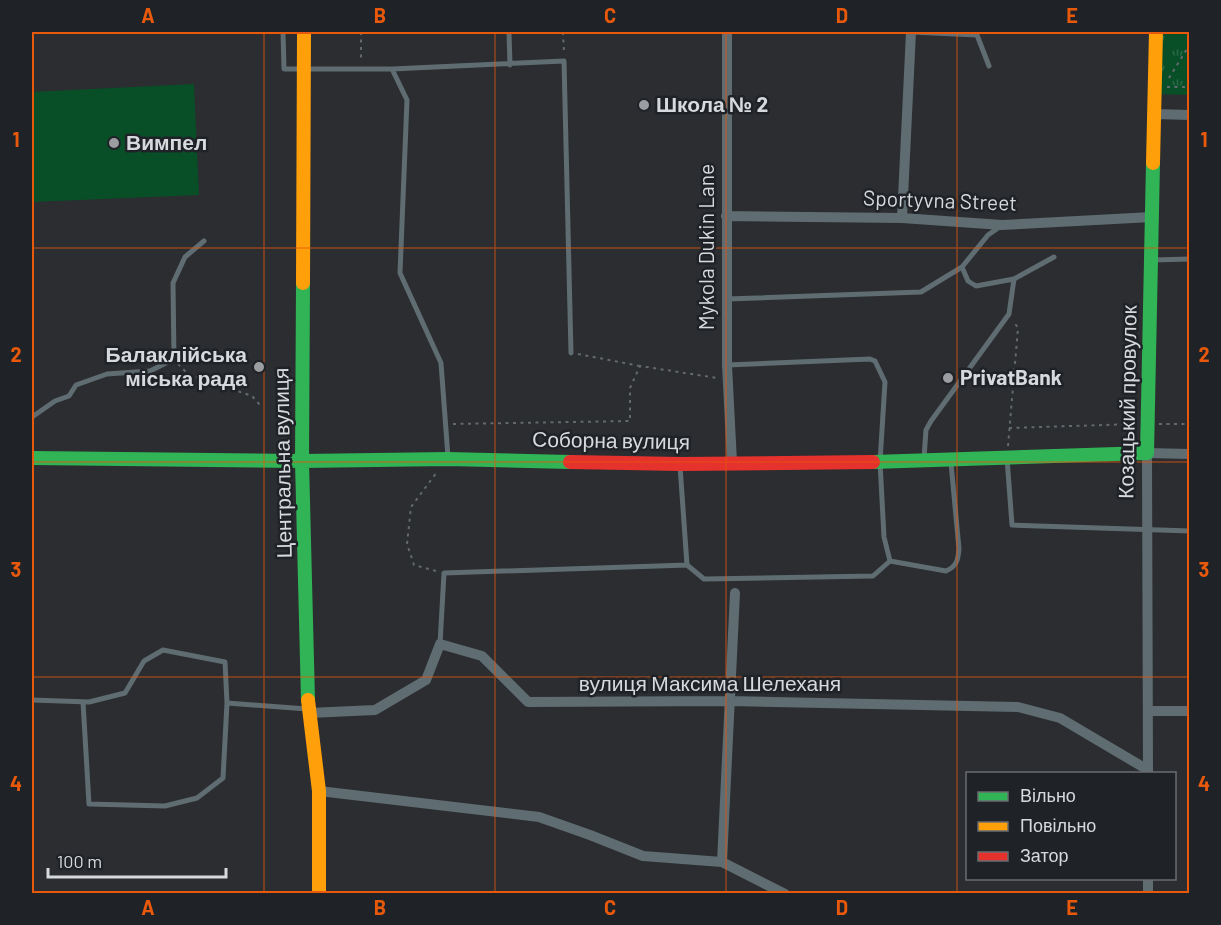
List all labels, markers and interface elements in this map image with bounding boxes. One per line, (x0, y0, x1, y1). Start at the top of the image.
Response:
text: A (141, 3, 155, 27)
text: B (374, 3, 386, 27)
text: C (604, 3, 616, 27)
text: D (836, 3, 848, 27)
text: E (1066, 3, 1078, 27)
place label: Школа № 2 (656, 91, 768, 116)
marker: Школа № 2 (637, 98, 651, 112)
text: 1 (12, 127, 20, 151)
text: 1 (1200, 127, 1208, 151)
place label: Вимпел (126, 129, 207, 154)
marker: Вимпел (107, 136, 121, 150)
street label: Mykola Dukin Lane (693, 164, 718, 330)
street label: Sportyvna Street (863, 184, 1017, 215)
street label: Козацький провулок (1112, 304, 1141, 499)
place label: Балаклійська міська рада (106, 341, 247, 390)
text: 2 (10, 342, 22, 366)
text: 2 (1198, 342, 1210, 366)
marker: Балаклійська міська рада (252, 360, 266, 374)
place label: PrivatBank (960, 364, 1062, 389)
street label: Центральна вулиця (267, 368, 296, 559)
marker: PrivatBank (941, 371, 955, 385)
street label: Соборна вулиця (532, 426, 690, 453)
text: 3 (11, 557, 21, 581)
text: 3 (1199, 557, 1209, 581)
street label: вулиця Максима Шелеханя (579, 670, 841, 695)
text: 4 (10, 771, 22, 795)
text: 4 (1198, 771, 1210, 795)
legend (966, 772, 1176, 880)
text: Вільно (1020, 784, 1076, 806)
text: Повільно (1020, 814, 1096, 836)
scale bar (48, 841, 226, 879)
text: Затор (1020, 844, 1069, 866)
text: 100 m (57, 850, 102, 872)
text: A (141, 895, 155, 919)
text: B (374, 895, 386, 919)
text: C (604, 895, 616, 919)
text: D (836, 895, 848, 919)
text: E (1066, 895, 1078, 919)

